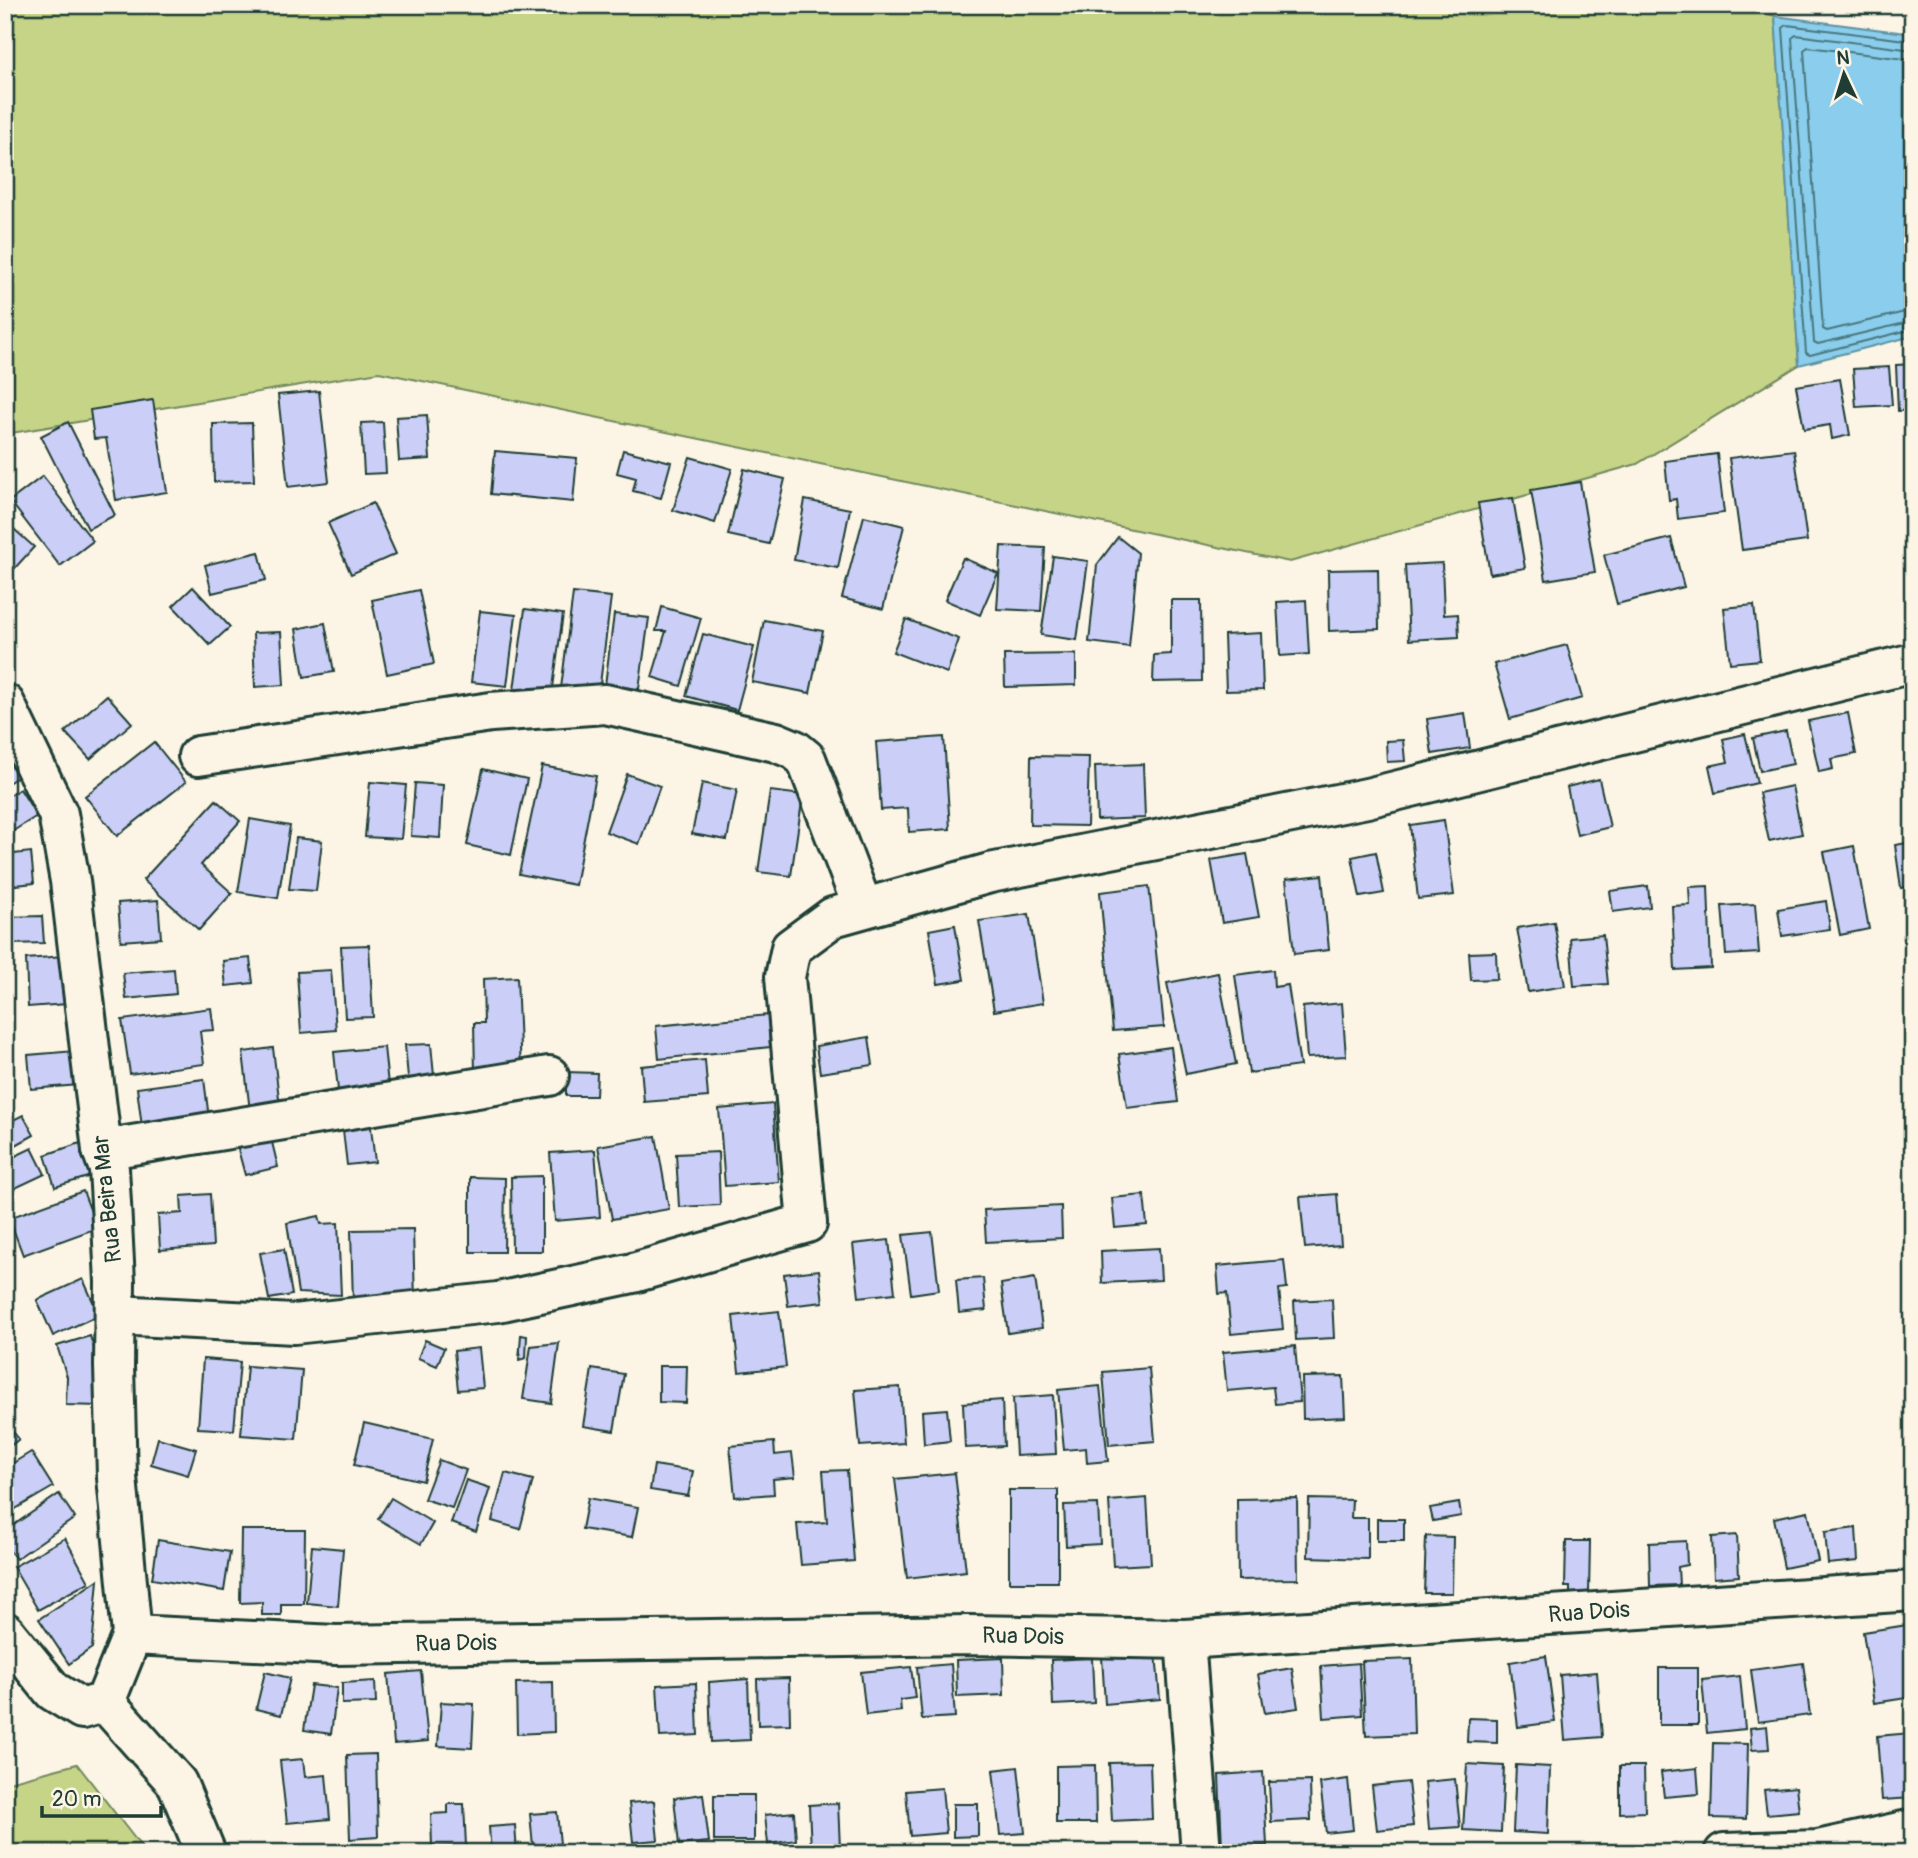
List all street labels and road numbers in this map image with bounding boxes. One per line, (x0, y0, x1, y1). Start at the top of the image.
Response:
street label: Rua Beira Mar (86, 1134, 128, 1264)
street label: Rua Dois (1547, 1595, 1631, 1629)
street label: Rua Dois (982, 1621, 1064, 1651)
street label: Rua Dois (415, 1628, 497, 1658)

